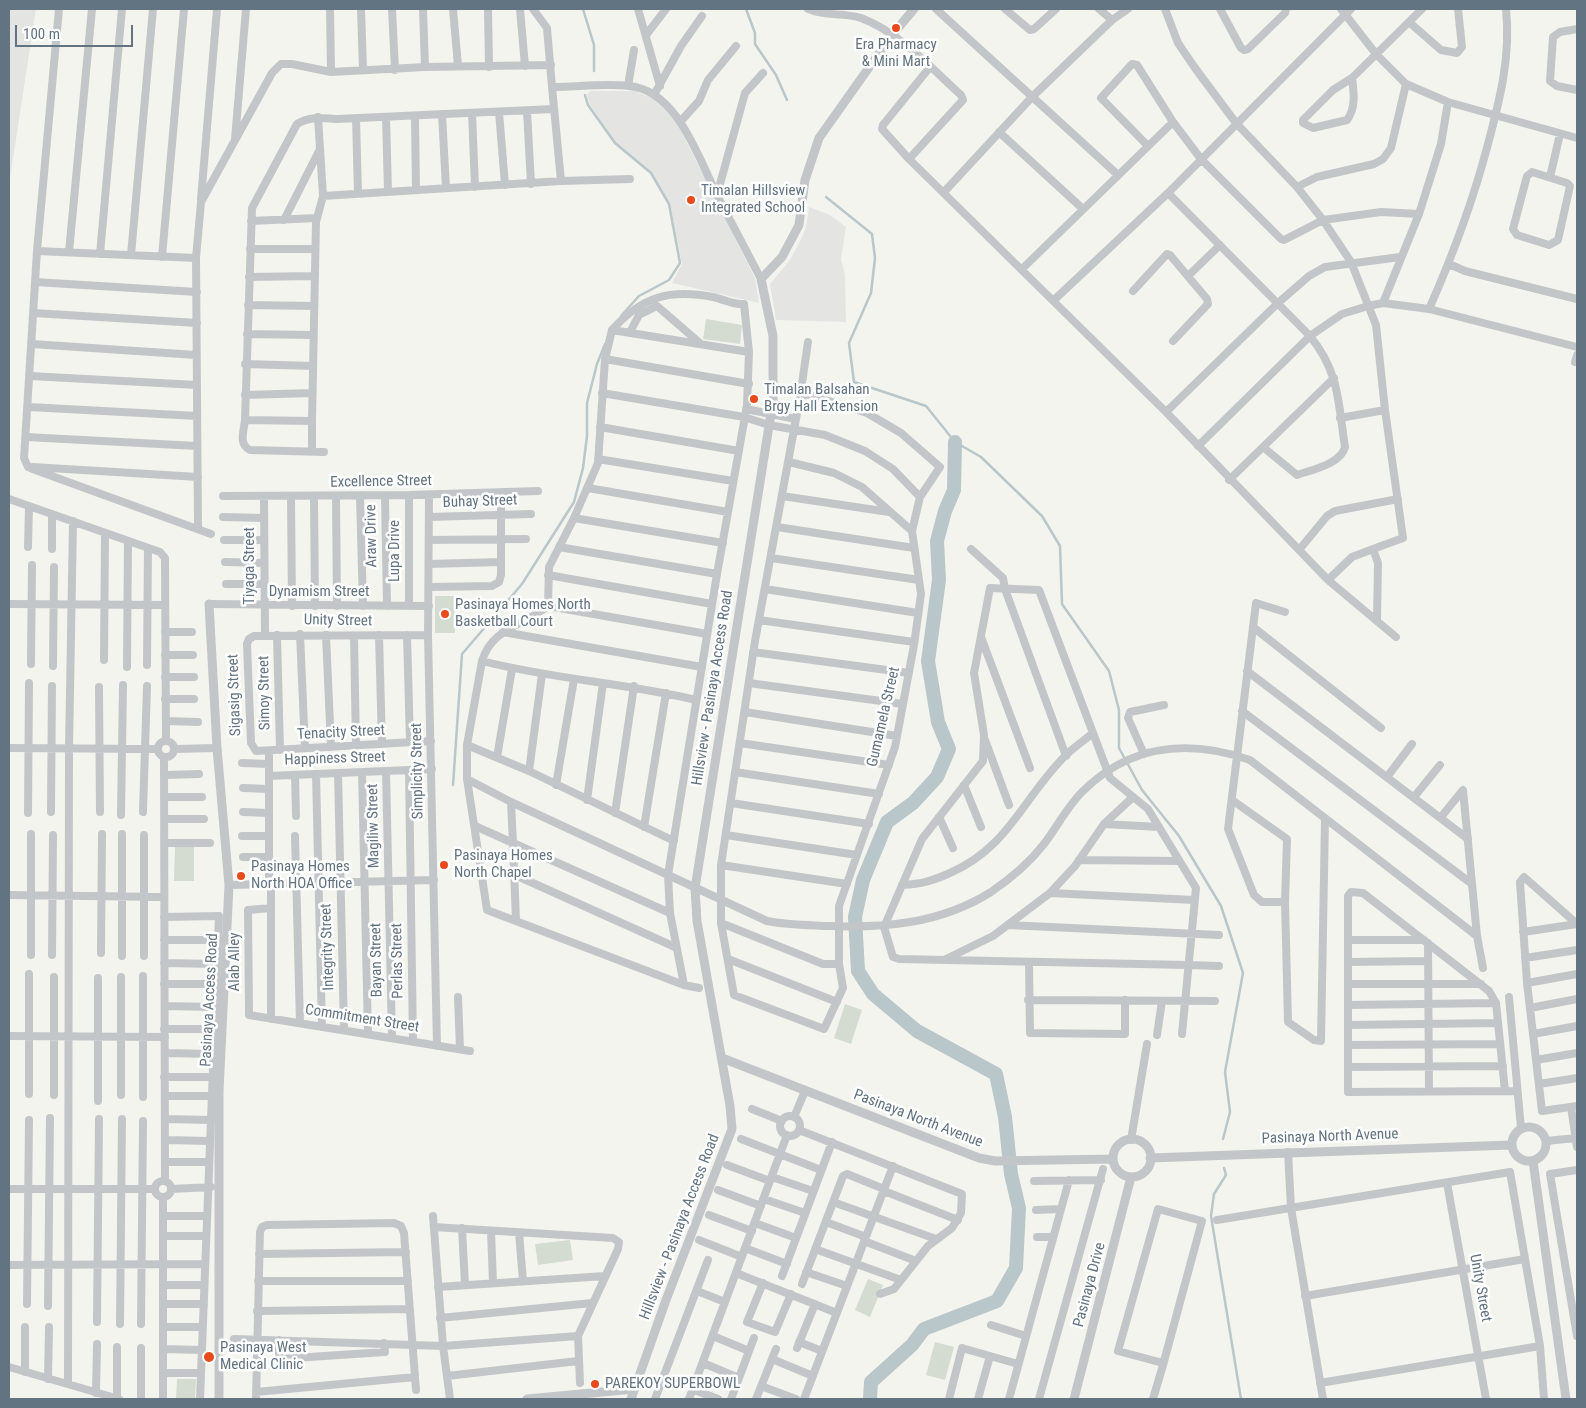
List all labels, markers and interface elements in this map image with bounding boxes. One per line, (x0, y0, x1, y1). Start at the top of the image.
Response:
scale bar (18, 15, 135, 47)
marker: Era Pharmacy & Mini Mart (890, 22, 902, 34)
text: 100 m (23, 25, 60, 43)
place label: Era Pharmacy & Mini Mart (855, 36, 937, 71)
place label: Timalan Hillsview Integrated School (701, 182, 805, 217)
marker: Timalan Hillsview Integrated School (685, 194, 697, 206)
place label: Timalan Balsahan Brgy Hall Extension (764, 381, 878, 416)
marker: Timalan Balsahan Brgy Hall Extension (748, 393, 760, 405)
street label: Excellence Street (330, 472, 432, 492)
street label: Buhay Street (442, 492, 518, 512)
street label: Araw Drive (362, 504, 382, 568)
street label: Lupa Drive (386, 520, 404, 582)
street label: Tiyaga Street (241, 527, 259, 605)
street label: Dynamism Street (269, 583, 369, 601)
street label: Hillsview - Pasinaya Access Road (689, 589, 737, 787)
place label: Pasinaya Homes North Basketball Court (455, 596, 591, 631)
marker: Pasinaya Homes North Basketball Court (439, 608, 451, 620)
street label: Unity Street (304, 611, 372, 631)
street label: Sigasig Street (225, 654, 245, 736)
street label: Simoy Street (255, 655, 275, 731)
street label: Gumamela Street (864, 665, 904, 769)
street label: Tenacity Street (296, 722, 386, 744)
street label: Simplicity Street (408, 723, 428, 819)
street label: Happiness Street (284, 748, 386, 770)
street label: Magiliw Street (364, 784, 384, 868)
place label: Pasinaya Homes North Chapel (454, 847, 553, 882)
place label: Pasinaya Homes North HOA Office (251, 858, 352, 893)
marker: Pasinaya Homes North Chapel (438, 859, 450, 871)
marker: Pasinaya Homes North HOA Office (235, 870, 247, 882)
street label: Integrity Street (317, 903, 339, 991)
street label: Bayan Street (367, 923, 387, 997)
street label: Perlas Street (388, 923, 408, 999)
street label: Pasinaya Access Road (198, 933, 222, 1067)
street label: Alab Alley (226, 933, 244, 991)
street label: Commitment Street (304, 1001, 420, 1037)
street label: Pasinaya North Avenue (851, 1086, 985, 1152)
street label: Pasinaya North Avenue (1261, 1126, 1399, 1148)
street label: Hillsview - Pasinaya Access Road (636, 1132, 724, 1322)
street label: Pasinaya Drive (1070, 1241, 1110, 1329)
street label: Unity Street (1465, 1253, 1495, 1323)
place label: Pasinaya West Medical Clinic (220, 1339, 306, 1374)
marker: Pasinaya West Medical Clinic (202, 1350, 216, 1364)
place label: PAREKOY SUPERBOWL (605, 1375, 740, 1393)
marker: PAREKOY SUPERBOWL (589, 1378, 601, 1390)

